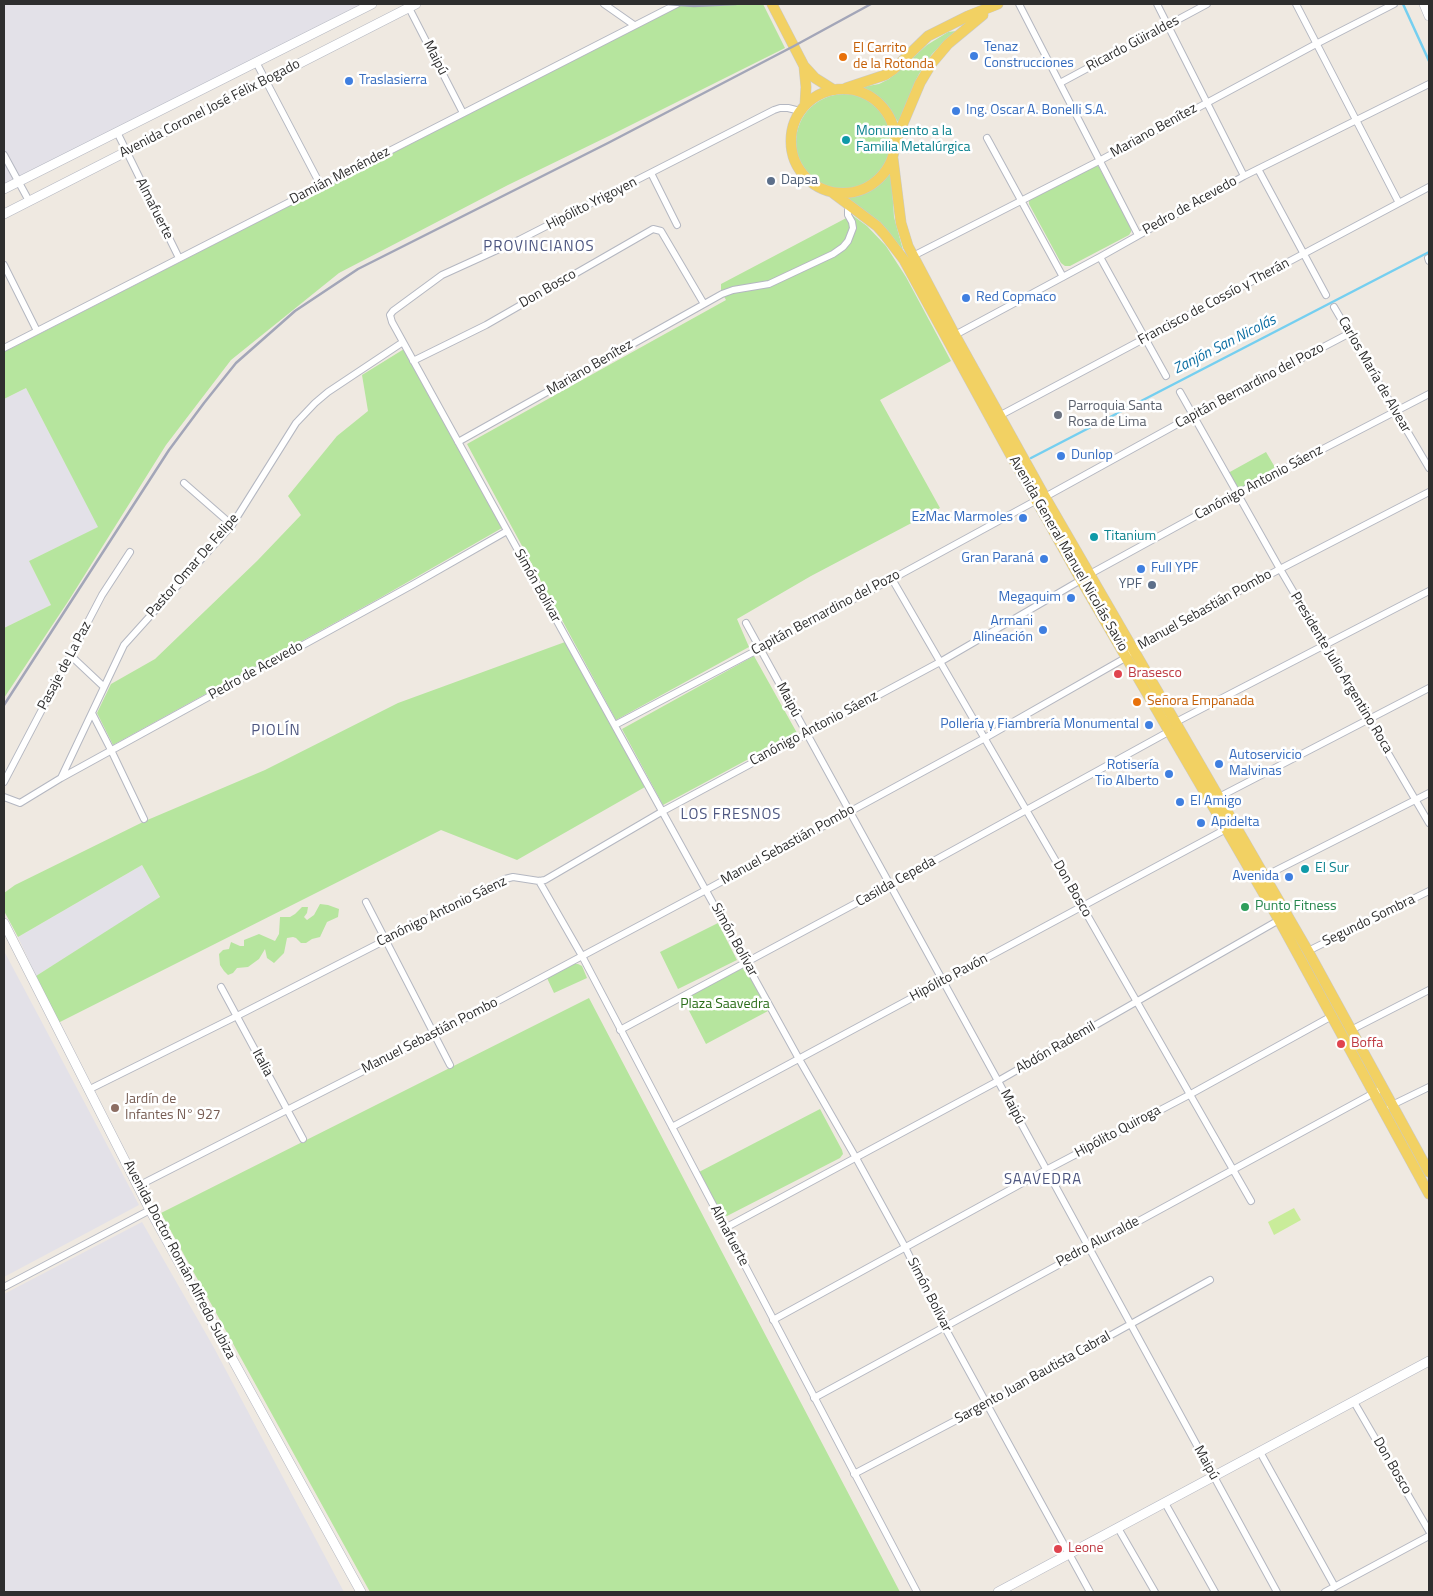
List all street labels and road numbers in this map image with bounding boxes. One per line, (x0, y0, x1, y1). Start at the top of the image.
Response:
street label: Ricardo Güiraldes (1084, 13, 1182, 75)
street label: Maipú (419, 38, 451, 78)
street label: Avenida Coronel José Félix Bogado (117, 56, 303, 162)
street label: Mariano Benítez (1108, 100, 1200, 162)
street label: Damián Menéndez (287, 144, 393, 208)
street label: Pedro de Acevedo (1140, 173, 1240, 239)
street label: Hipólito Yrigoyen (544, 174, 640, 234)
street label: Almafuerte (131, 176, 177, 242)
street label: Francisco de Cossío y Therán (1136, 255, 1292, 349)
street label: Don Bosco (517, 266, 579, 312)
street label: Carlos María de Alvear (1334, 314, 1414, 436)
street label: Mariano Benítez (544, 337, 636, 399)
street label: Capitán Bernardino del Pozo (1173, 340, 1327, 432)
street label: Canónigo Antonio Sáenz (1192, 442, 1326, 524)
street label: Avenida General Manuel Nicolás Savio (1005, 453, 1131, 655)
street label: Pastor Omar De Felipe (143, 511, 243, 621)
street label: Simón Bolívar (510, 546, 564, 626)
street label: Manuel Sebastián Pombo (1135, 566, 1275, 654)
street label: Capitán Bernardino del Pozo (749, 567, 903, 659)
street label: Presidente Julio Argentino Roca (1286, 590, 1396, 756)
street label: Pasaje de La Paz (35, 619, 95, 713)
street label: Pedro de Acevedo (206, 638, 306, 704)
street label: Maipú (772, 680, 804, 720)
street label: Canónigo Antonio Sáenz (747, 688, 881, 770)
street label: Manuel Sebastián Pombo (718, 801, 858, 889)
street label: Casilda Cepeda (853, 853, 939, 911)
street label: Don Bosco (1049, 858, 1095, 920)
street label: Canónigo Antonio Sáenz (374, 873, 510, 951)
street label: Segundo Sombra (1320, 891, 1418, 951)
street label: Simón Bolívar (707, 900, 761, 980)
street label: Hipólito Pavón (907, 950, 991, 1006)
street label: Manuel Sebastián Pombo (359, 994, 501, 1078)
street label: Abdón Rademil (1013, 1018, 1099, 1078)
street label: Italia (248, 1046, 276, 1080)
street label: Maipú (996, 1087, 1028, 1127)
street label: Hipólito Quiroga (1072, 1102, 1164, 1162)
street label: Avenida Doctor Román Alfredo Subiza (119, 1158, 239, 1362)
street label: Almafuerte (706, 1203, 752, 1269)
street label: Pedro Alurralde (1054, 1213, 1142, 1271)
street label: Simón Bolívar (903, 1255, 955, 1335)
street label: Sargento Juan Bautista Cabral (952, 1328, 1114, 1428)
street label: Don Bosco (1369, 1435, 1415, 1497)
street label: Maipú (1190, 1443, 1222, 1483)

